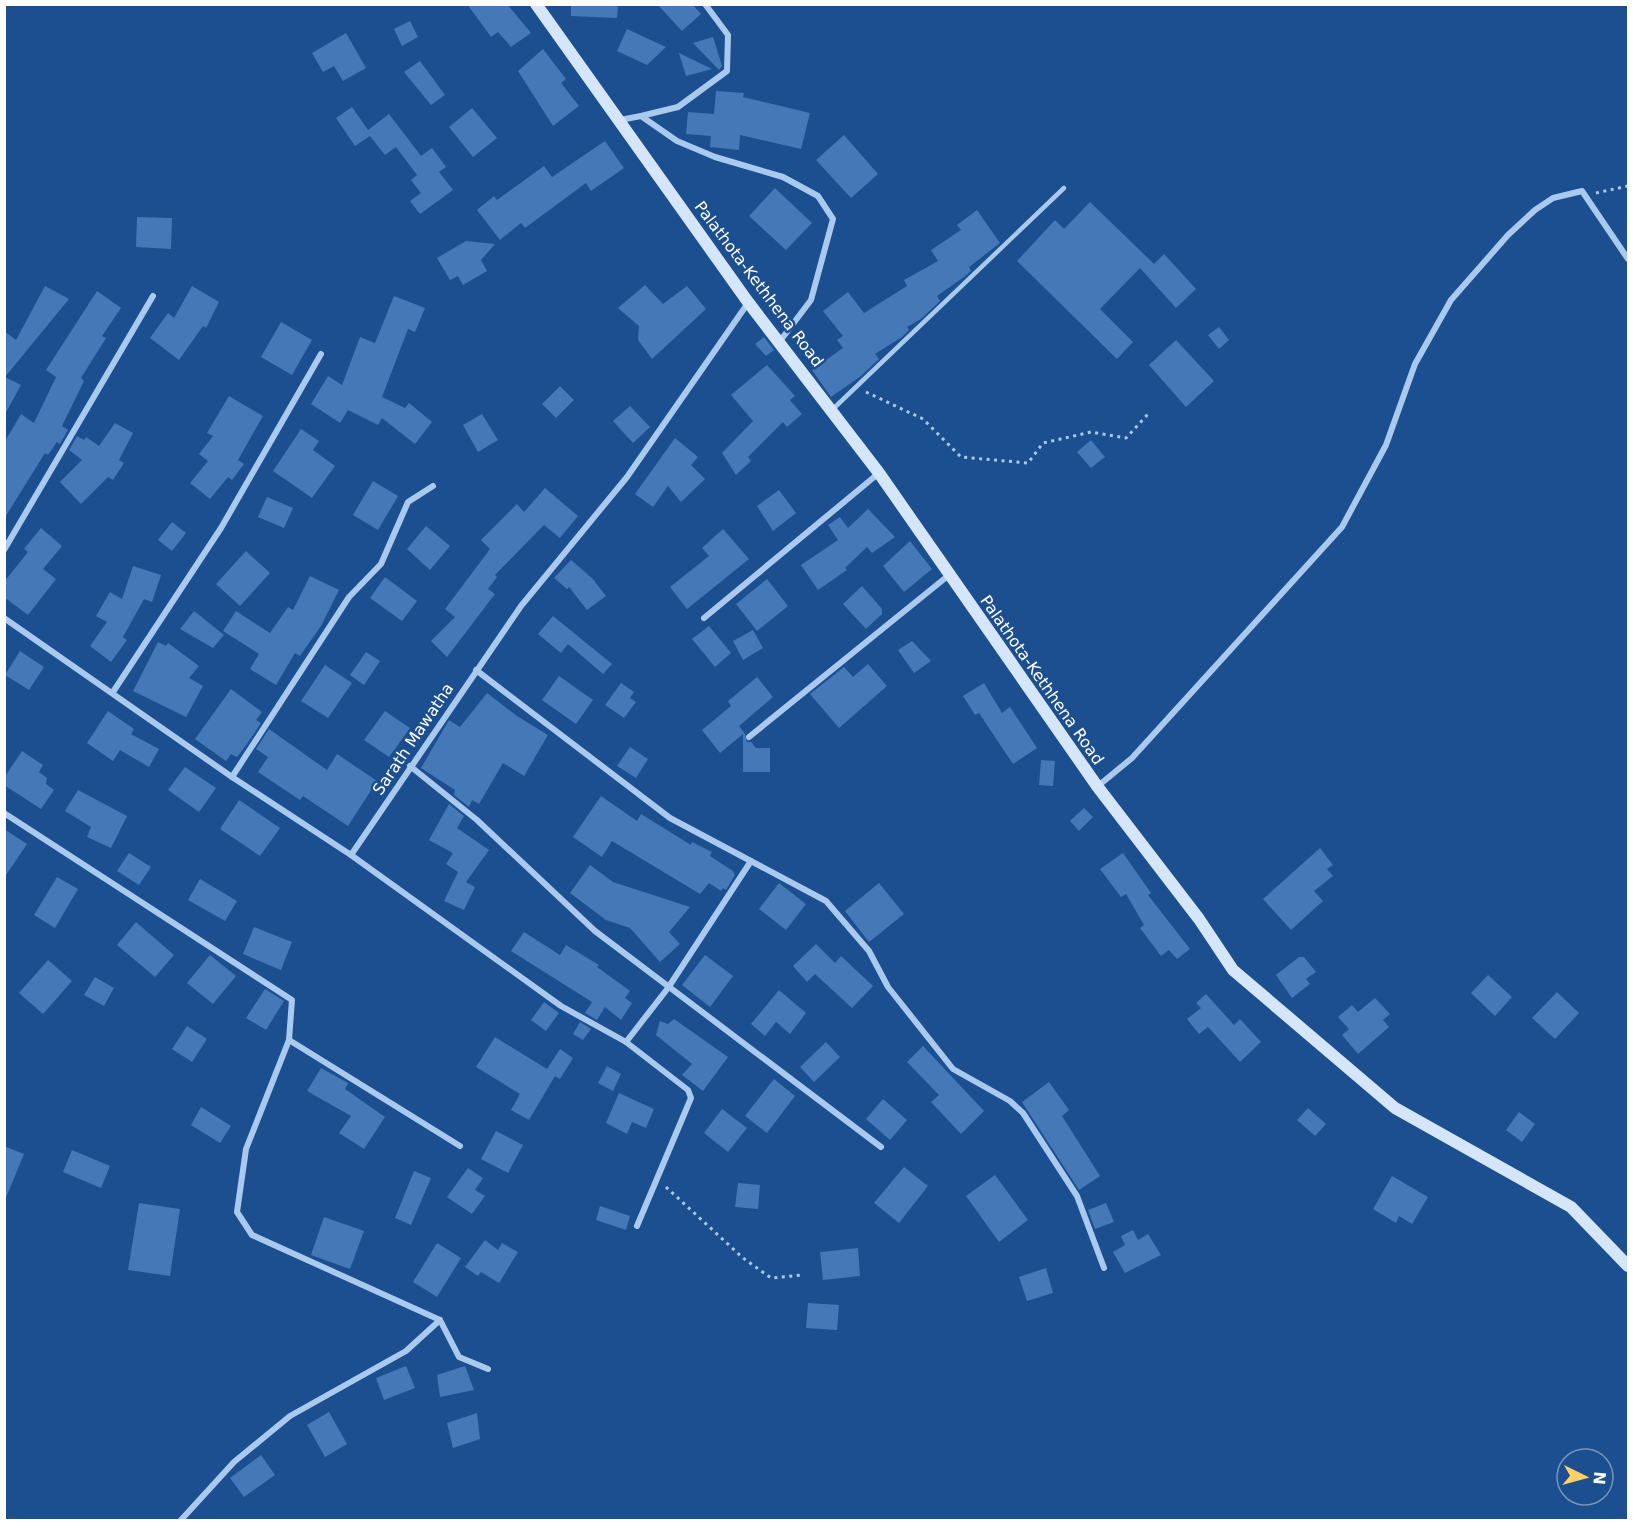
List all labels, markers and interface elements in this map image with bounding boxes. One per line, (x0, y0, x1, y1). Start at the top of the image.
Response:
street label: Palathota-Kethhena Road (691, 198, 827, 370)
street label: Palathota-Kethhena Road (976, 592, 1108, 768)
street label: Sarath Mawatha (369, 680, 457, 798)
north arrow (1555, 1447, 1615, 1507)
text: N (1589, 1471, 1609, 1486)

